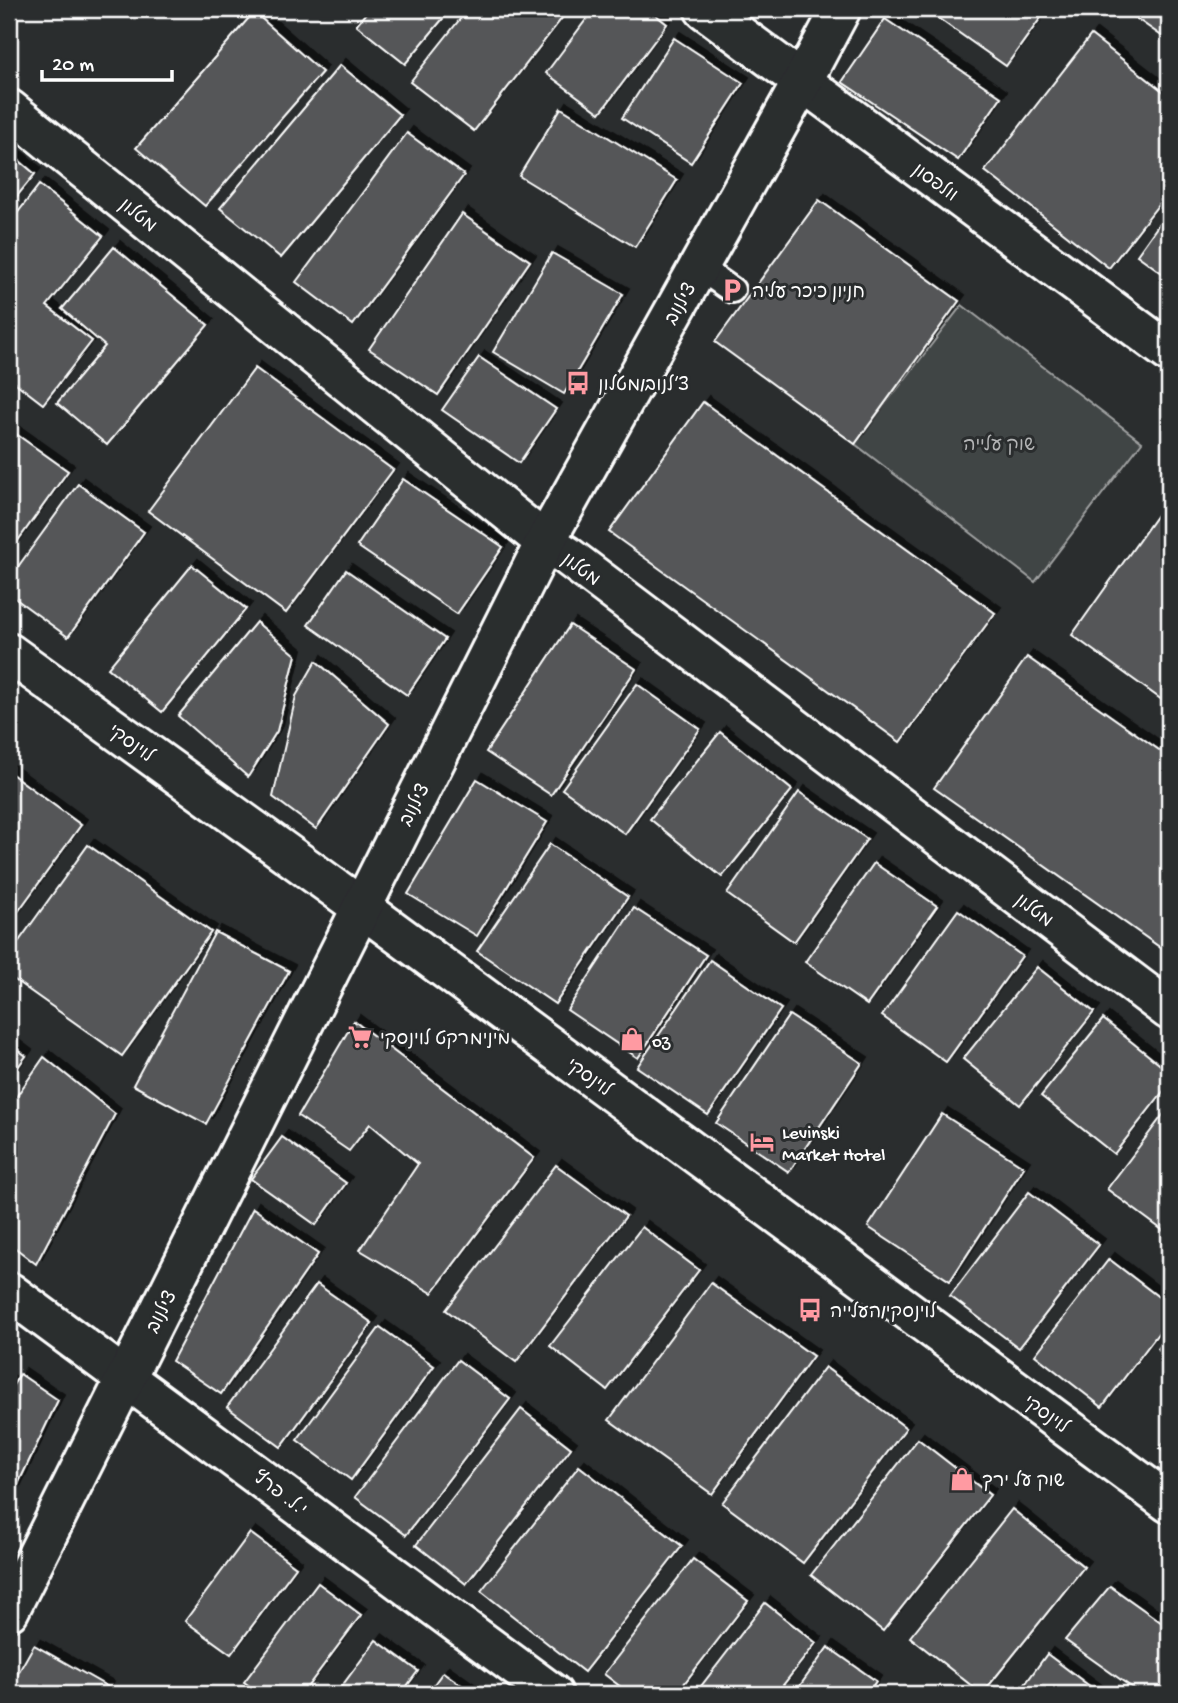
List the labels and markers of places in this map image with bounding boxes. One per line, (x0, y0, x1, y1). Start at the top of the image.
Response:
parking icon: חניון כיכר עליה (718, 276, 746, 304)
place label: חניון כיכר עליה (752, 281, 865, 305)
bus stop icon: צ׳לנוב/מטלון (564, 369, 592, 397)
place label: צ׳לנוב/מטלון (598, 374, 689, 398)
supermarket icon: מינימרקט לוינסקי (346, 1023, 374, 1051)
shop icon: oz (618, 1025, 646, 1053)
place label: מינימרקט לוינסקי (380, 1028, 510, 1052)
place label: oz (652, 1031, 671, 1054)
place label: Levinski Market Hotel (782, 1123, 885, 1168)
hotel icon: Levinski Market Hotel (748, 1128, 776, 1156)
bus stop icon: לוינסקי/העלייה (796, 1296, 824, 1324)
place label: לוינסקי/העלייה (830, 1301, 936, 1325)
shop icon: שוק על ירך (948, 1465, 976, 1493)
place label: שוק על ירך (982, 1470, 1065, 1494)

